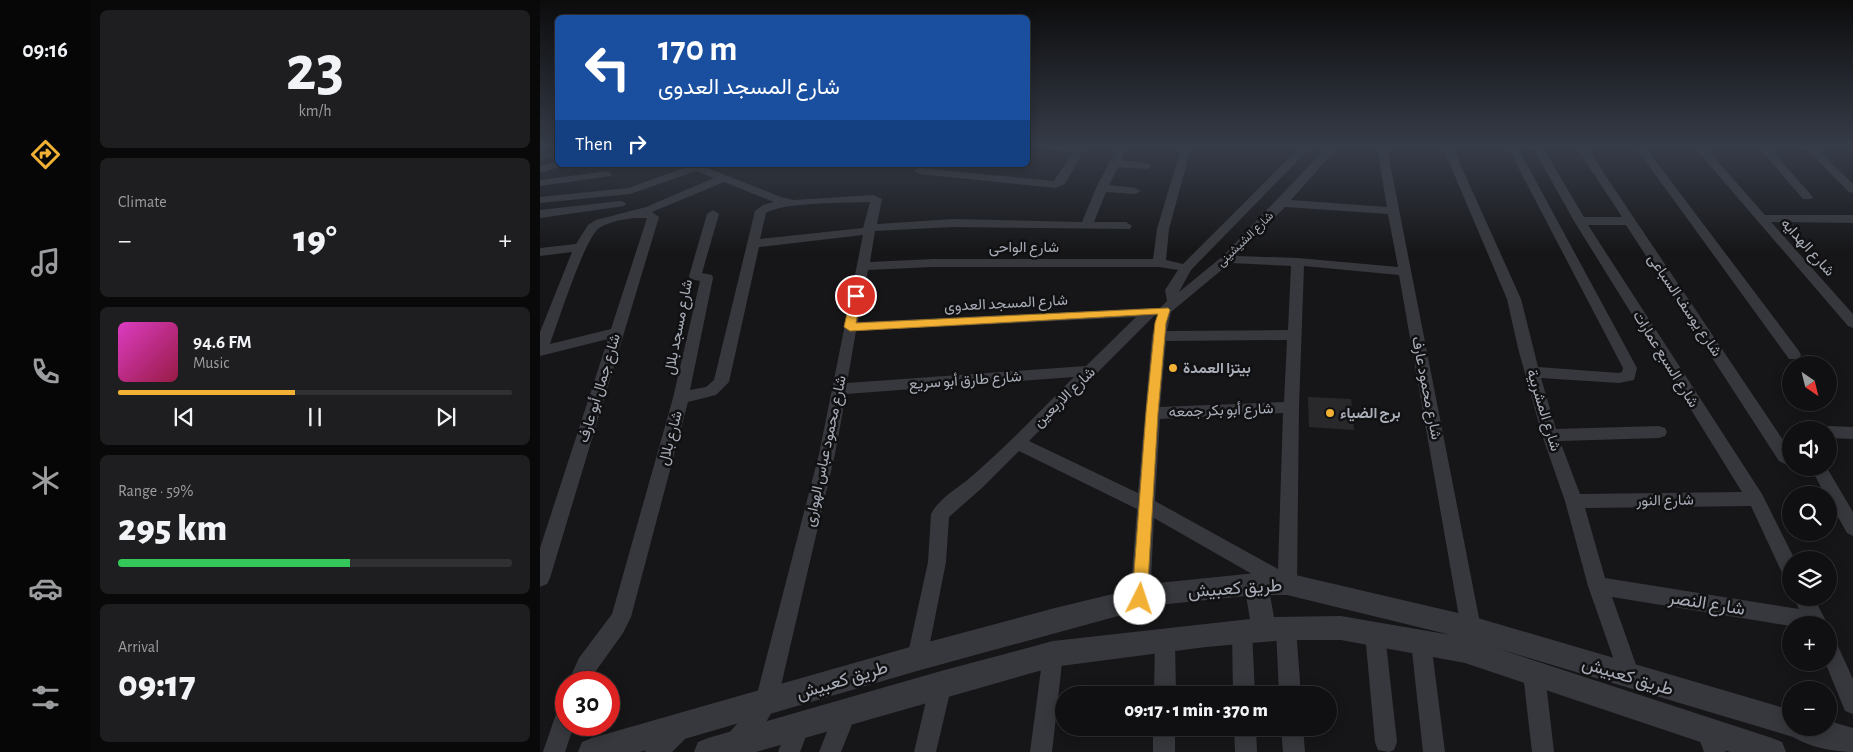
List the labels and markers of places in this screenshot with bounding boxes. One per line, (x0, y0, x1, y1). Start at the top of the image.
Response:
pin (835, 275, 877, 317)
place label: بيتزا العمدة (1183, 361, 1251, 377)
marker: بيتزا العمدة (1167, 362, 1179, 374)
place label: برج الضياء (1340, 406, 1400, 423)
marker: برج الضياء (1324, 407, 1336, 419)

